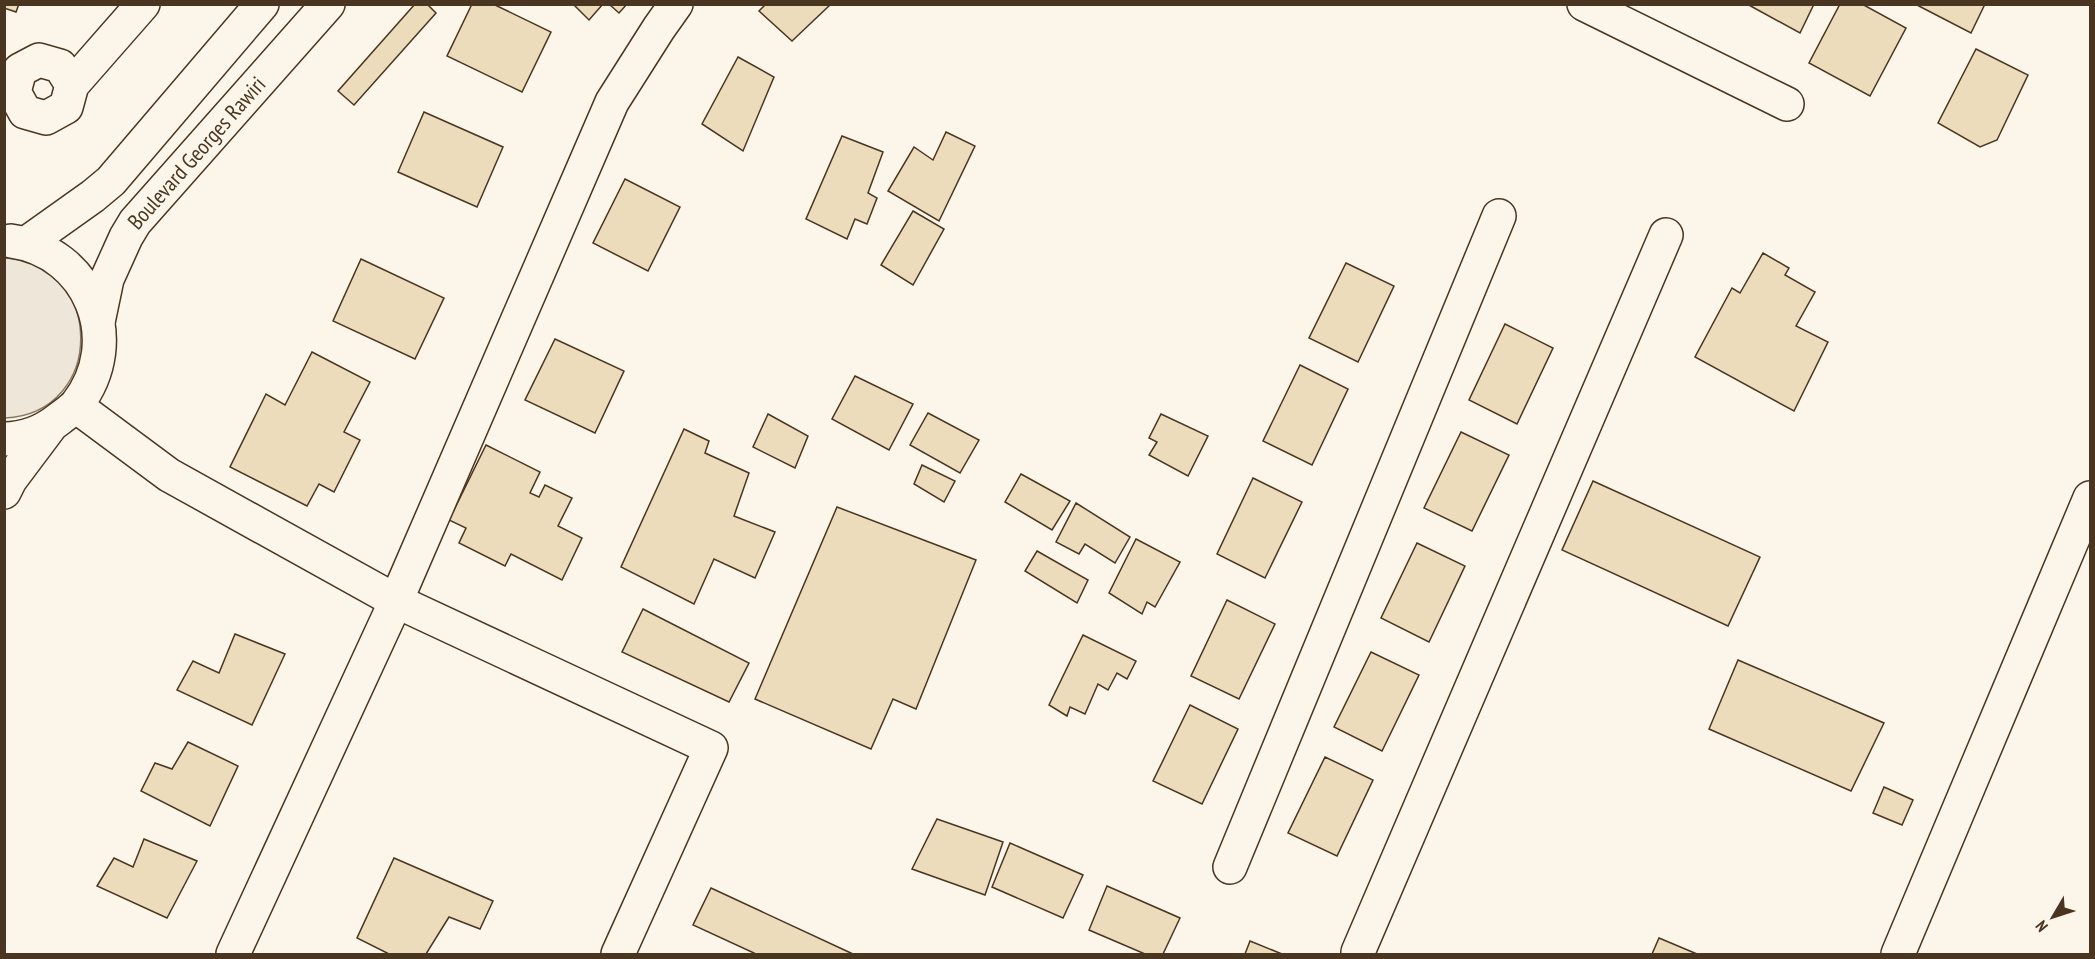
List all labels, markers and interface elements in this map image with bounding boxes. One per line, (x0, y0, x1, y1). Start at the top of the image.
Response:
street label: Boulevard Georges Rawiri (121, 71, 271, 235)
north arrow (2023, 887, 2083, 947)
text: N (2031, 917, 2052, 936)

